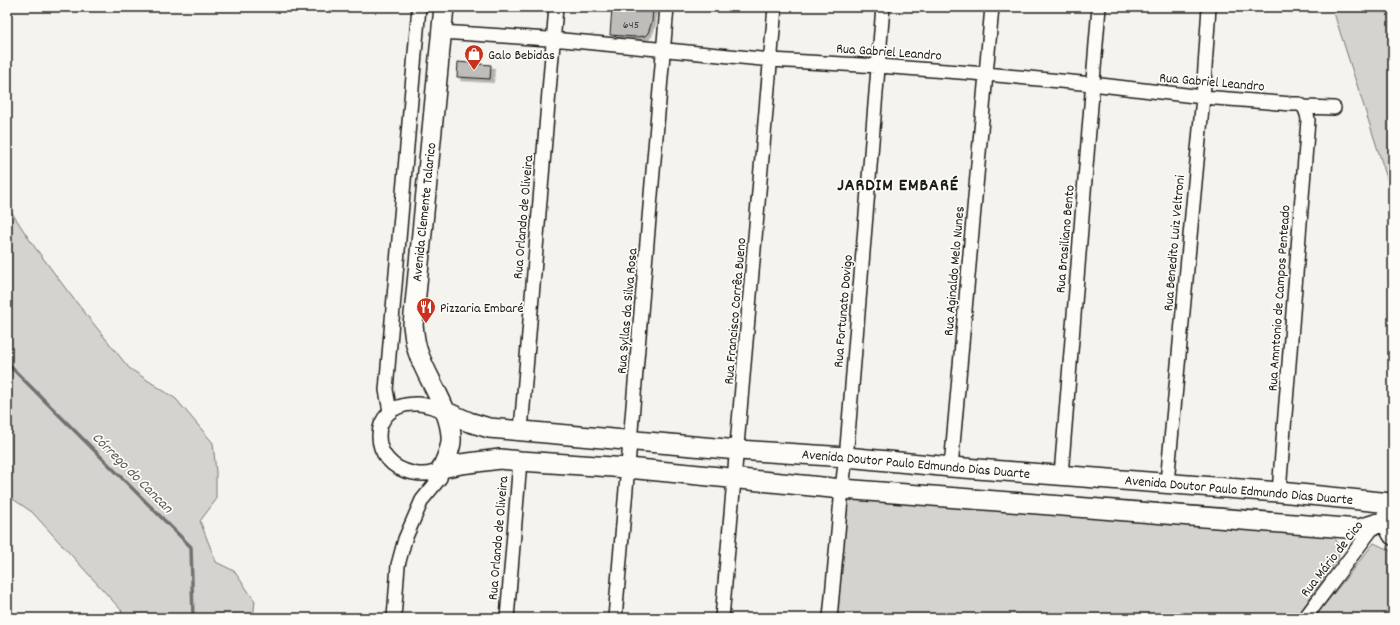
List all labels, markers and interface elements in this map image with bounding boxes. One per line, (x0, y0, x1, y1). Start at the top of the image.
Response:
house number: 645 (623, 17, 639, 34)
street label: Rua Gabriel Leandro (835, 39, 942, 67)
shop icon: Galo Bebidas (463, 43, 485, 71)
place label: Galo Bebidas (488, 46, 555, 66)
street label: Rua Gabriel Leandro (1158, 68, 1265, 98)
street label: Avenida Clemente Talarico (408, 142, 442, 283)
street label: Rua Orlando de Oliveira (509, 154, 539, 280)
district label: JARDIM EMBARÉ (837, 174, 959, 199)
street label: Rua Benedito Luiz Veltroni (1159, 174, 1191, 312)
street label: Rua Brasiliano Bento (1051, 184, 1081, 294)
street label: Rua Amntonio de Campos Penteado (1264, 204, 1296, 392)
street label: Rua Aginaldo Melo Nunes (939, 205, 971, 337)
street label: Rua Francisco Corrêa Bueno (720, 237, 752, 385)
street label: Rua Syllas da Silva Rosa (613, 247, 643, 375)
street label: Rua Fortunato Dovigo (829, 254, 859, 369)
restaurant icon: Pizzaria Embaré (415, 296, 437, 324)
place label: Pizzaria Embaré (440, 299, 523, 319)
water label: Córrego do Cancan (86, 428, 178, 520)
street label: Avenida Doutor Paulo Edmundo Dias Duarte (801, 445, 1031, 485)
street label: Avenida Doutor Paulo Edmundo Dias Duarte (1124, 471, 1354, 511)
street label: Rua Orlando de Oliveira (484, 475, 514, 601)
street label: Rua Mário de Cico (1296, 517, 1369, 602)

